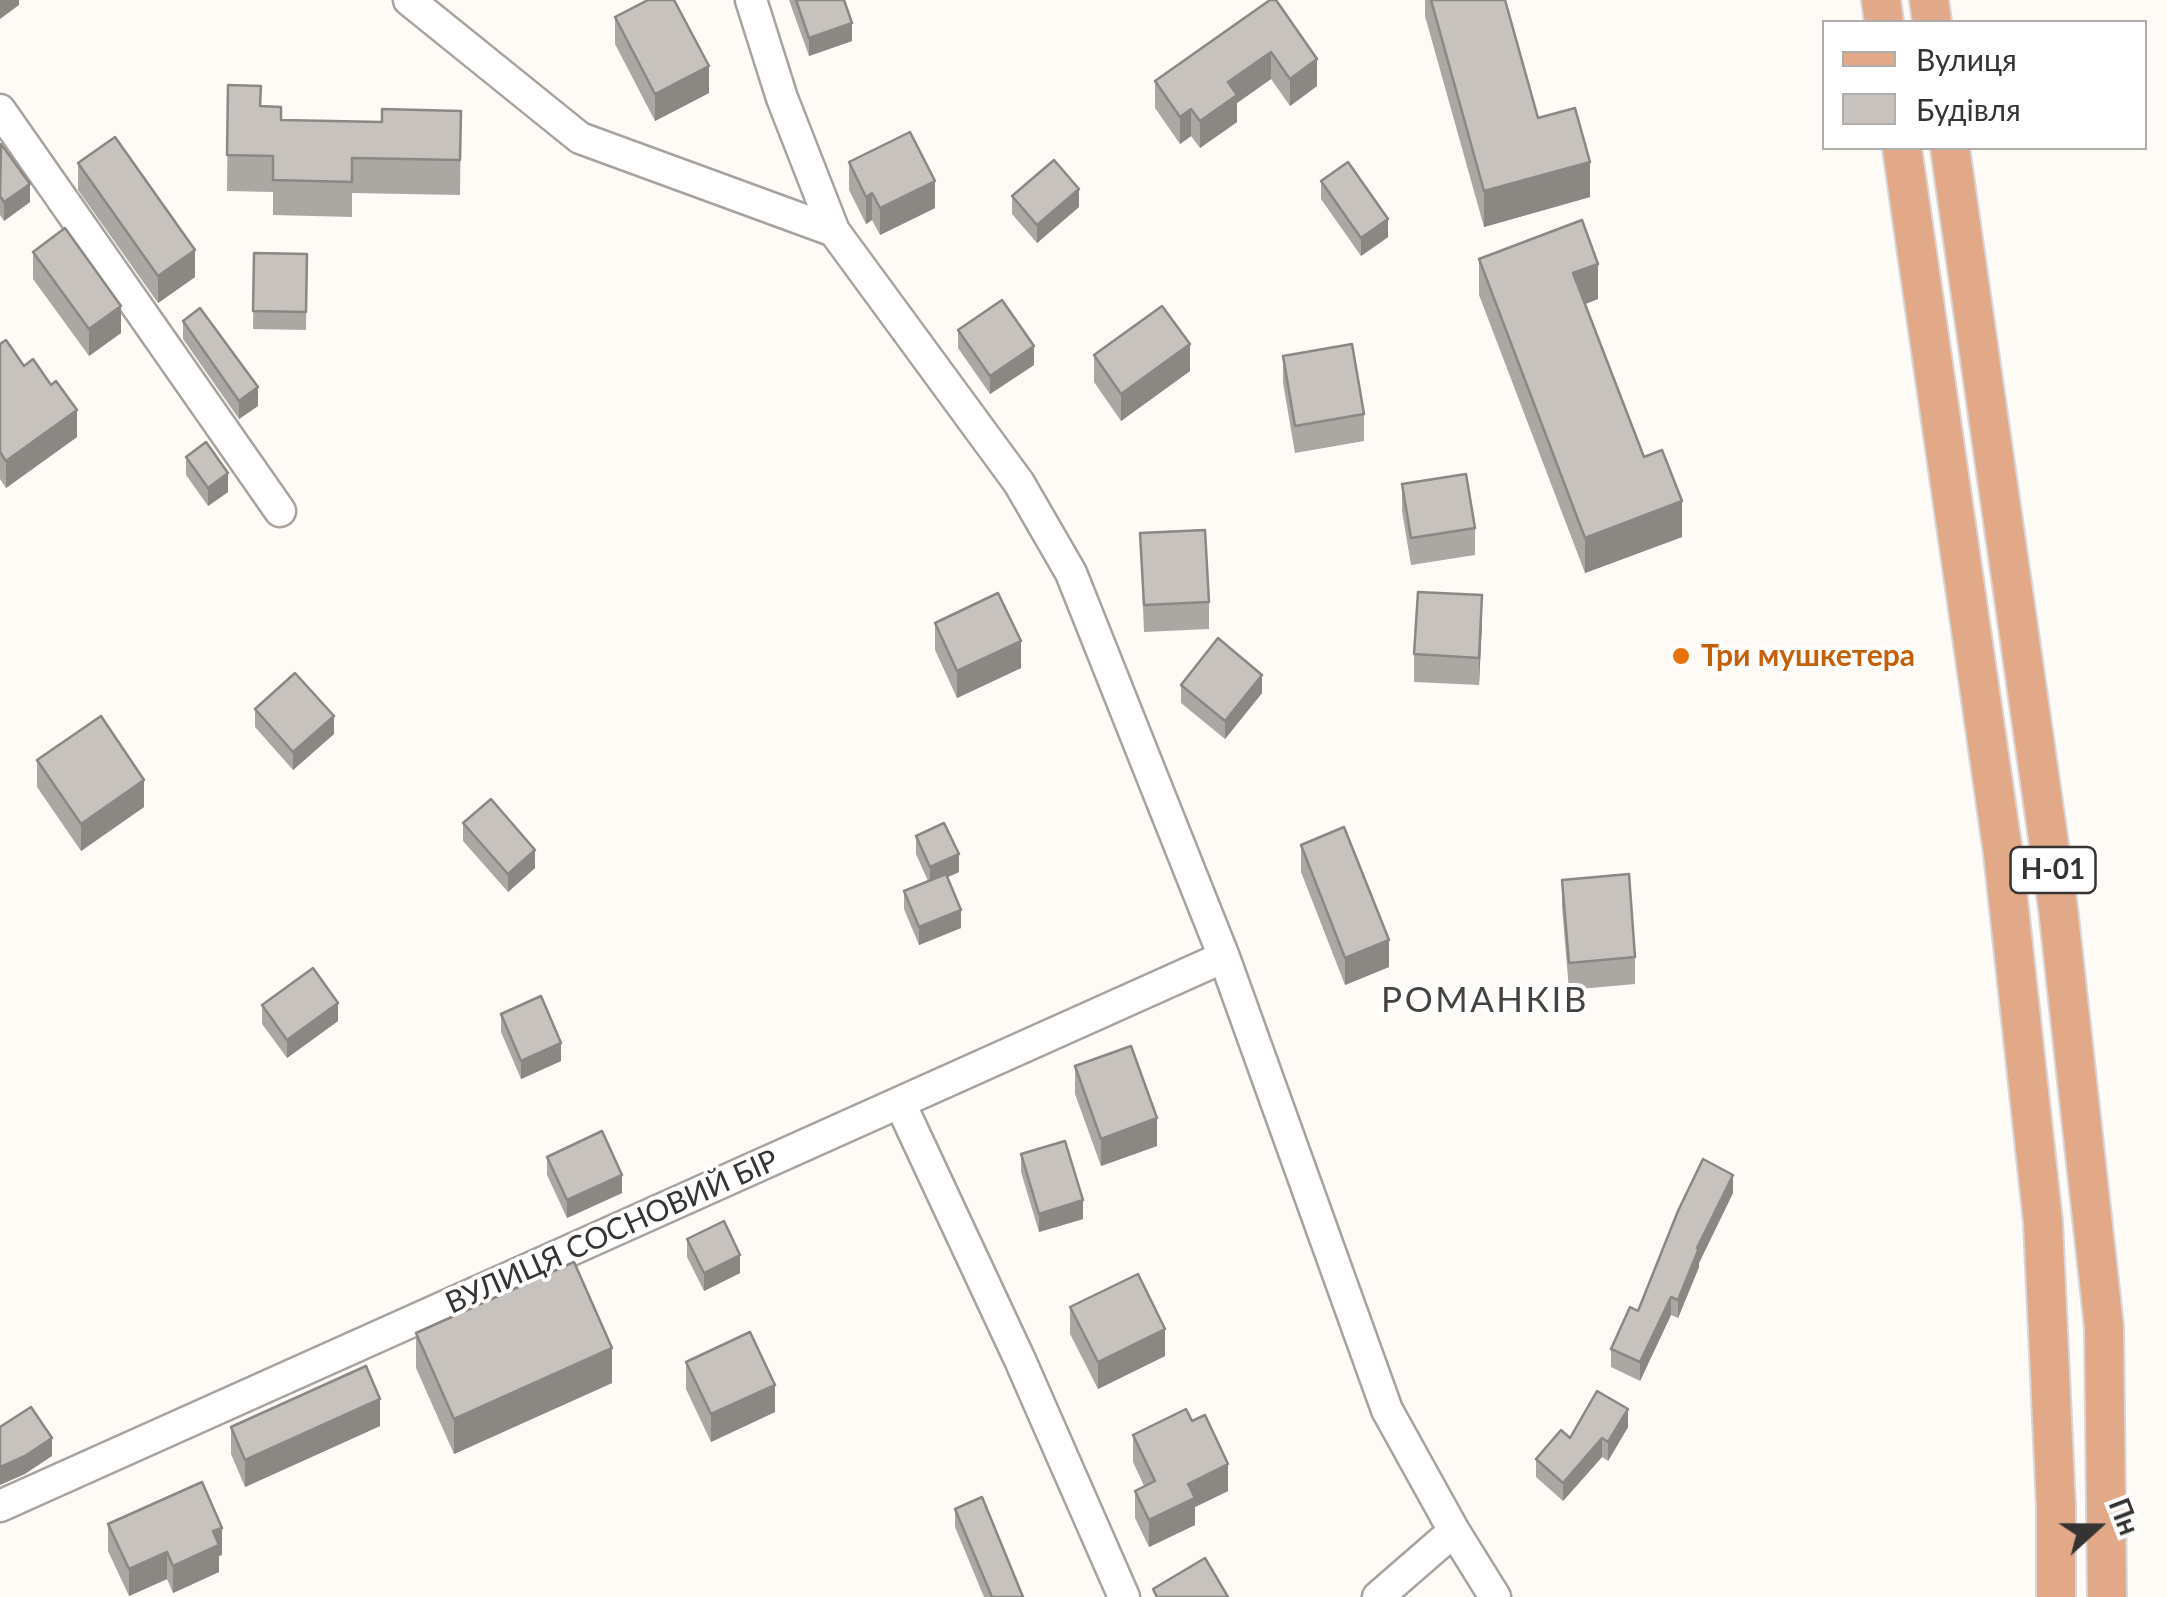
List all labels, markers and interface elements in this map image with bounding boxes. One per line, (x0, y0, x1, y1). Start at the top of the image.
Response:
legend (1822, 20, 2147, 150)
text: Вулиця (1916, 41, 2017, 77)
text: Будівля (1916, 91, 2021, 127)
place label: Три мушкетера (1701, 638, 1915, 674)
marker: Три мушкетера (1670, 645, 1692, 667)
road number: Н-01 (2010, 847, 2096, 893)
district label: РОМАНКІВ (1381, 980, 1589, 1022)
street label: ВУЛИЦЯ СОСНОВИЙ БІР (440, 1142, 784, 1322)
north arrow (2047, 1477, 2147, 1577)
text: Пн (2103, 1493, 2147, 1539)

